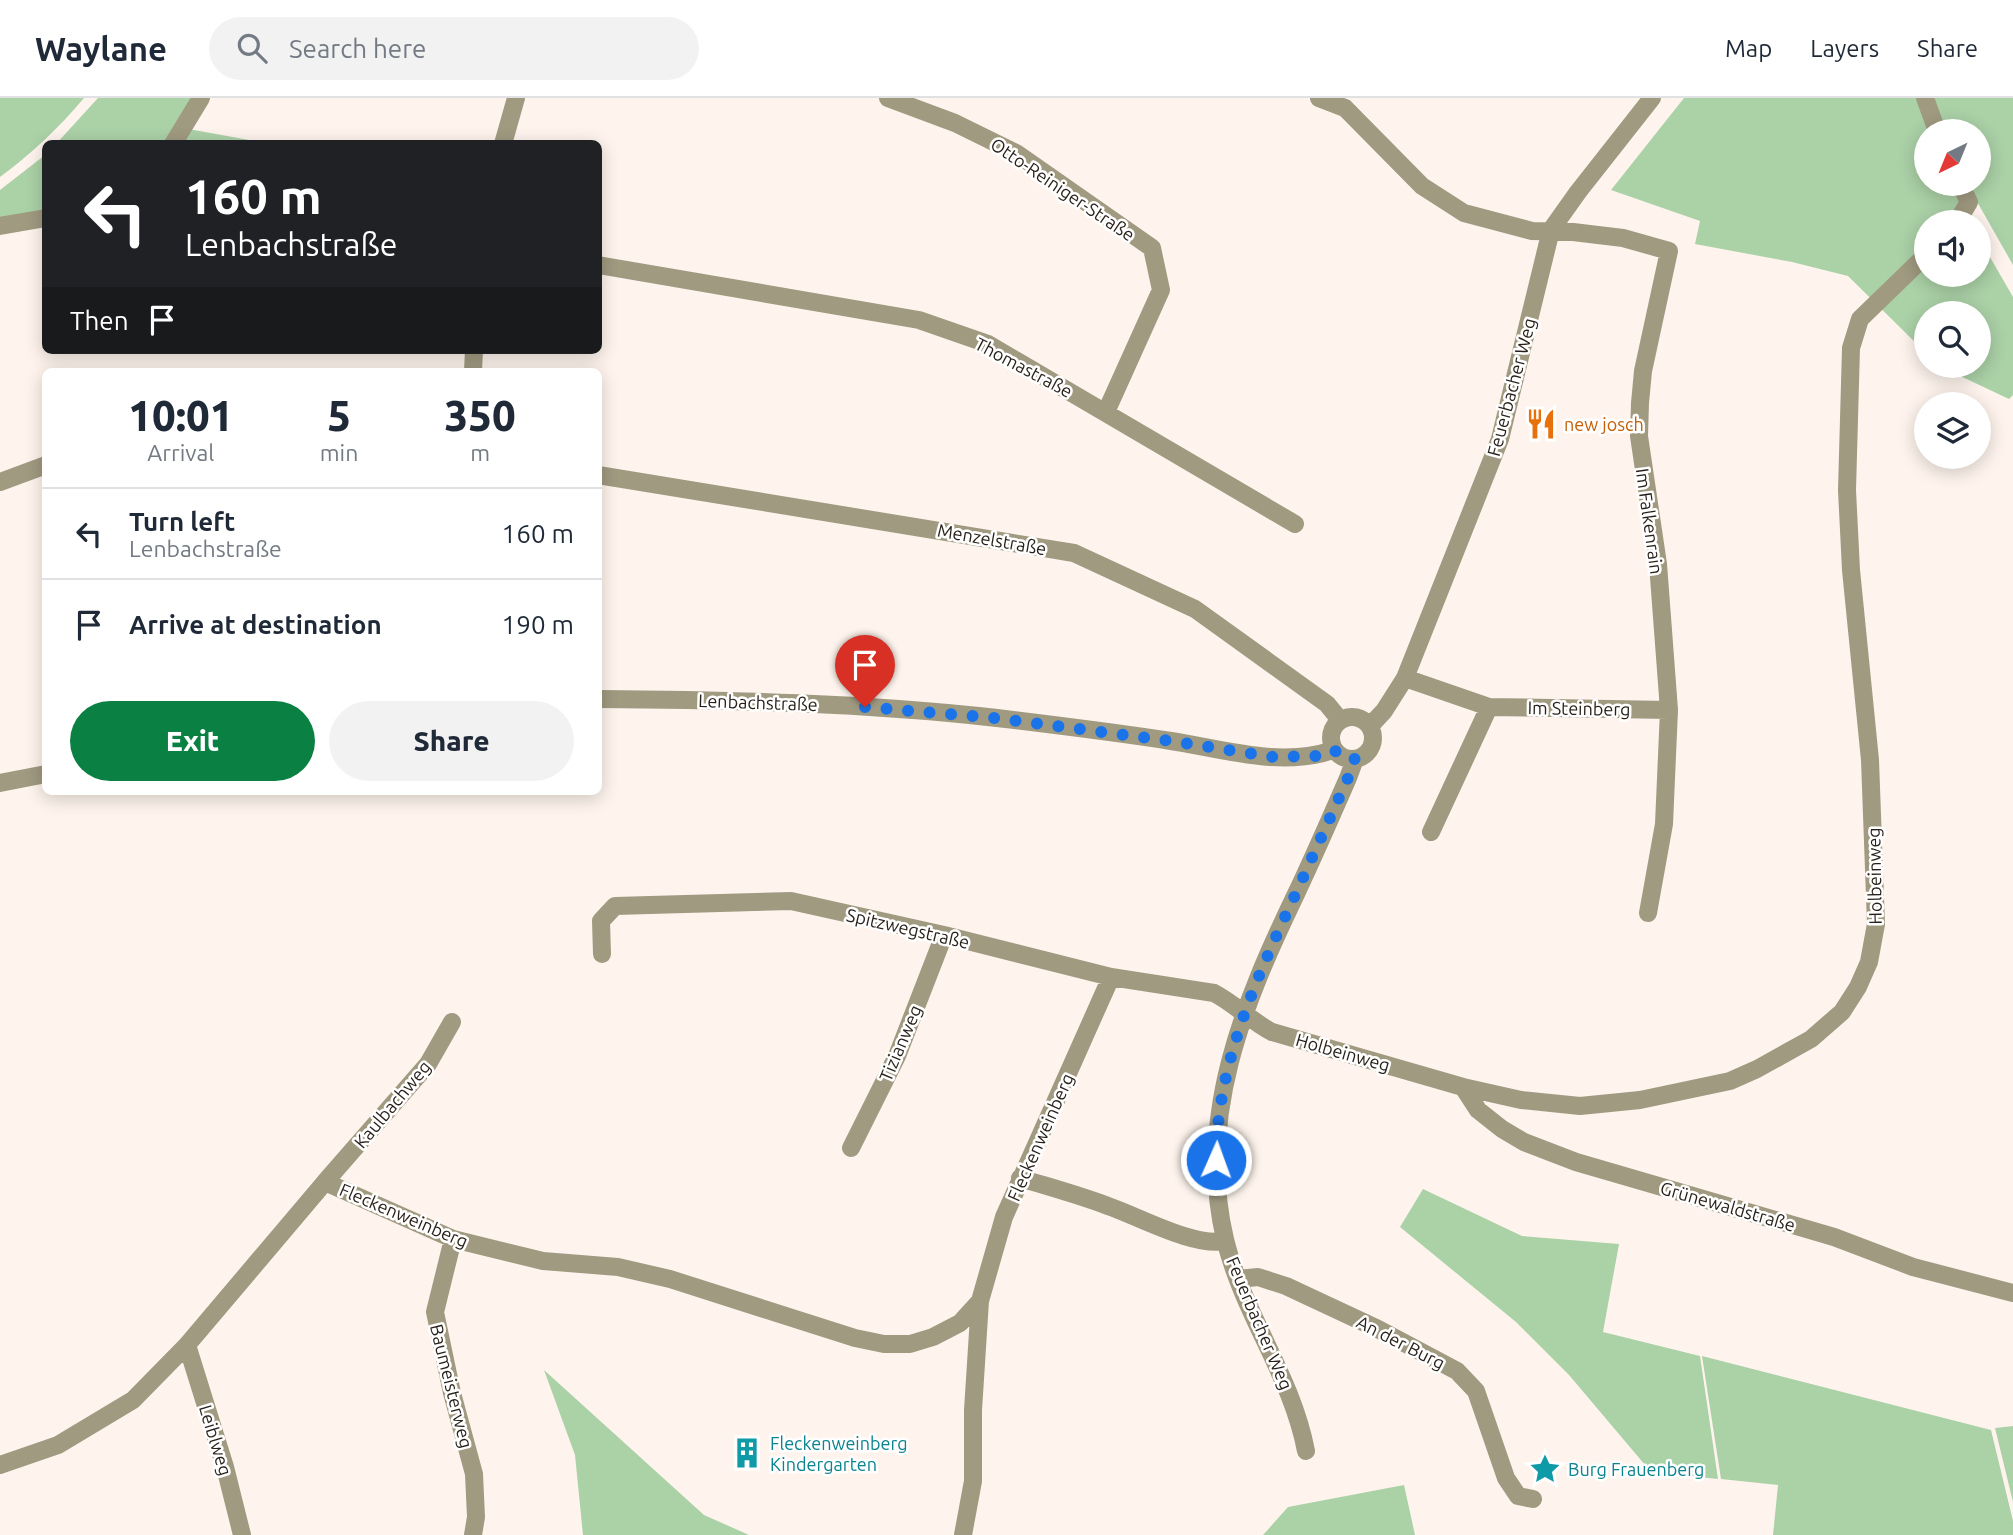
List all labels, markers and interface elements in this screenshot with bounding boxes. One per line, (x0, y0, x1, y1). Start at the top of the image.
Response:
search box (209, 17, 699, 80)
icon: search (233, 29, 271, 67)
text: Waylane (35, 30, 167, 67)
text: Search here (289, 34, 426, 63)
text: Map (1725, 35, 1772, 62)
text: Layers (1810, 35, 1879, 62)
text: Share (1917, 35, 1978, 62)
north arrow (1914, 119, 1992, 196)
map controls (1914, 119, 1991, 469)
street label: Otto-Reiniger-Straße (987, 133, 1139, 245)
icon: left (70, 168, 161, 259)
text: 160 m (185, 168, 322, 223)
button: sound (1914, 210, 1991, 287)
text: Lenbachstraße (185, 226, 398, 262)
icon: arrive (143, 301, 181, 339)
button: search (1914, 301, 1991, 378)
text: Then (70, 306, 129, 335)
street label: Feuerbacher Weg (1483, 316, 1539, 458)
street label: Thomastraße (972, 333, 1076, 401)
text: 10:01 (128, 392, 233, 439)
text: 5 (327, 392, 351, 439)
text: 350 (445, 392, 516, 439)
button: layers (1914, 392, 1991, 469)
restaurant icon: new josch (1524, 407, 1558, 441)
place label: new josch (1564, 414, 1644, 434)
text: Arrival (147, 440, 214, 465)
text: min (320, 440, 358, 465)
text: m (470, 440, 490, 465)
street label: Im Falkenrain (1633, 467, 1667, 575)
text: Turn left (129, 507, 235, 536)
icon: left (70, 515, 108, 553)
text: 160 m (502, 519, 574, 548)
street label: Menzelstraße (936, 520, 1048, 558)
text: Lenbachstraße (129, 536, 282, 561)
icon: arrive (70, 606, 108, 644)
text: Arrive at destination (129, 610, 382, 639)
text: 190 m (502, 610, 574, 639)
pin (835, 635, 895, 707)
icon: arrive (846, 646, 884, 684)
street label: Lenbachstraße (698, 690, 818, 714)
street label: Im Steinberg (1527, 697, 1631, 719)
button: Exit (70, 701, 315, 781)
button: Share (329, 701, 574, 781)
street label: Holbeinweg (1863, 827, 1885, 925)
street label: Spitzwegstraße (845, 904, 971, 952)
street label: Tizianweg (875, 1002, 925, 1084)
street label: Holbeinweg (1294, 1029, 1392, 1075)
street label: Kaulbachweg (350, 1056, 434, 1152)
street label: Fleckenweinberg (1003, 1070, 1077, 1204)
position arrow (1179, 1123, 1253, 1197)
street label: Grünewaldstraße (1658, 1177, 1798, 1235)
street label: Fleckenweinberg (337, 1179, 471, 1251)
street label: Feuerbacher Weg (1223, 1254, 1297, 1392)
street label: An der Burg (1354, 1311, 1448, 1373)
street label: Baumeisterweg (427, 1322, 477, 1450)
street label: Leiblweg (196, 1402, 236, 1478)
place label: Fleckenweinberg Kindergarten (770, 1433, 908, 1474)
building icon: Fleckenweinberg Kindergarten (730, 1436, 764, 1470)
place icon: Burg Frauenberg (1528, 1452, 1562, 1486)
place label: Burg Frauenberg (1568, 1459, 1704, 1479)

